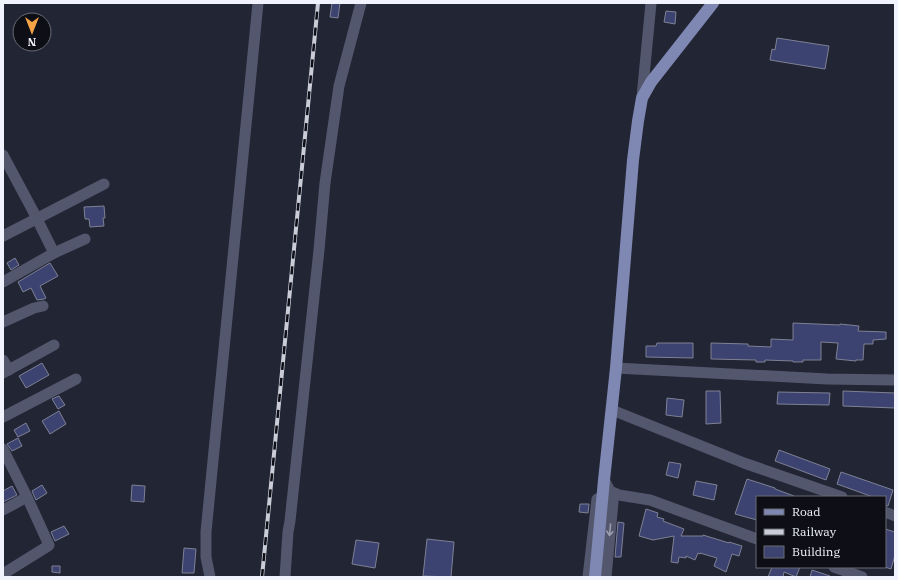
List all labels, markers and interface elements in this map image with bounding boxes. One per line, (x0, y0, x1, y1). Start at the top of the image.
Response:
north arrow (12, 12, 52, 52)
text: N (27, 35, 36, 49)
legend (756, 496, 886, 568)
text: Road (792, 504, 821, 519)
one-way arrow (606, 523, 614, 536)
text: Railway (792, 524, 837, 539)
text: Building (792, 544, 840, 559)

